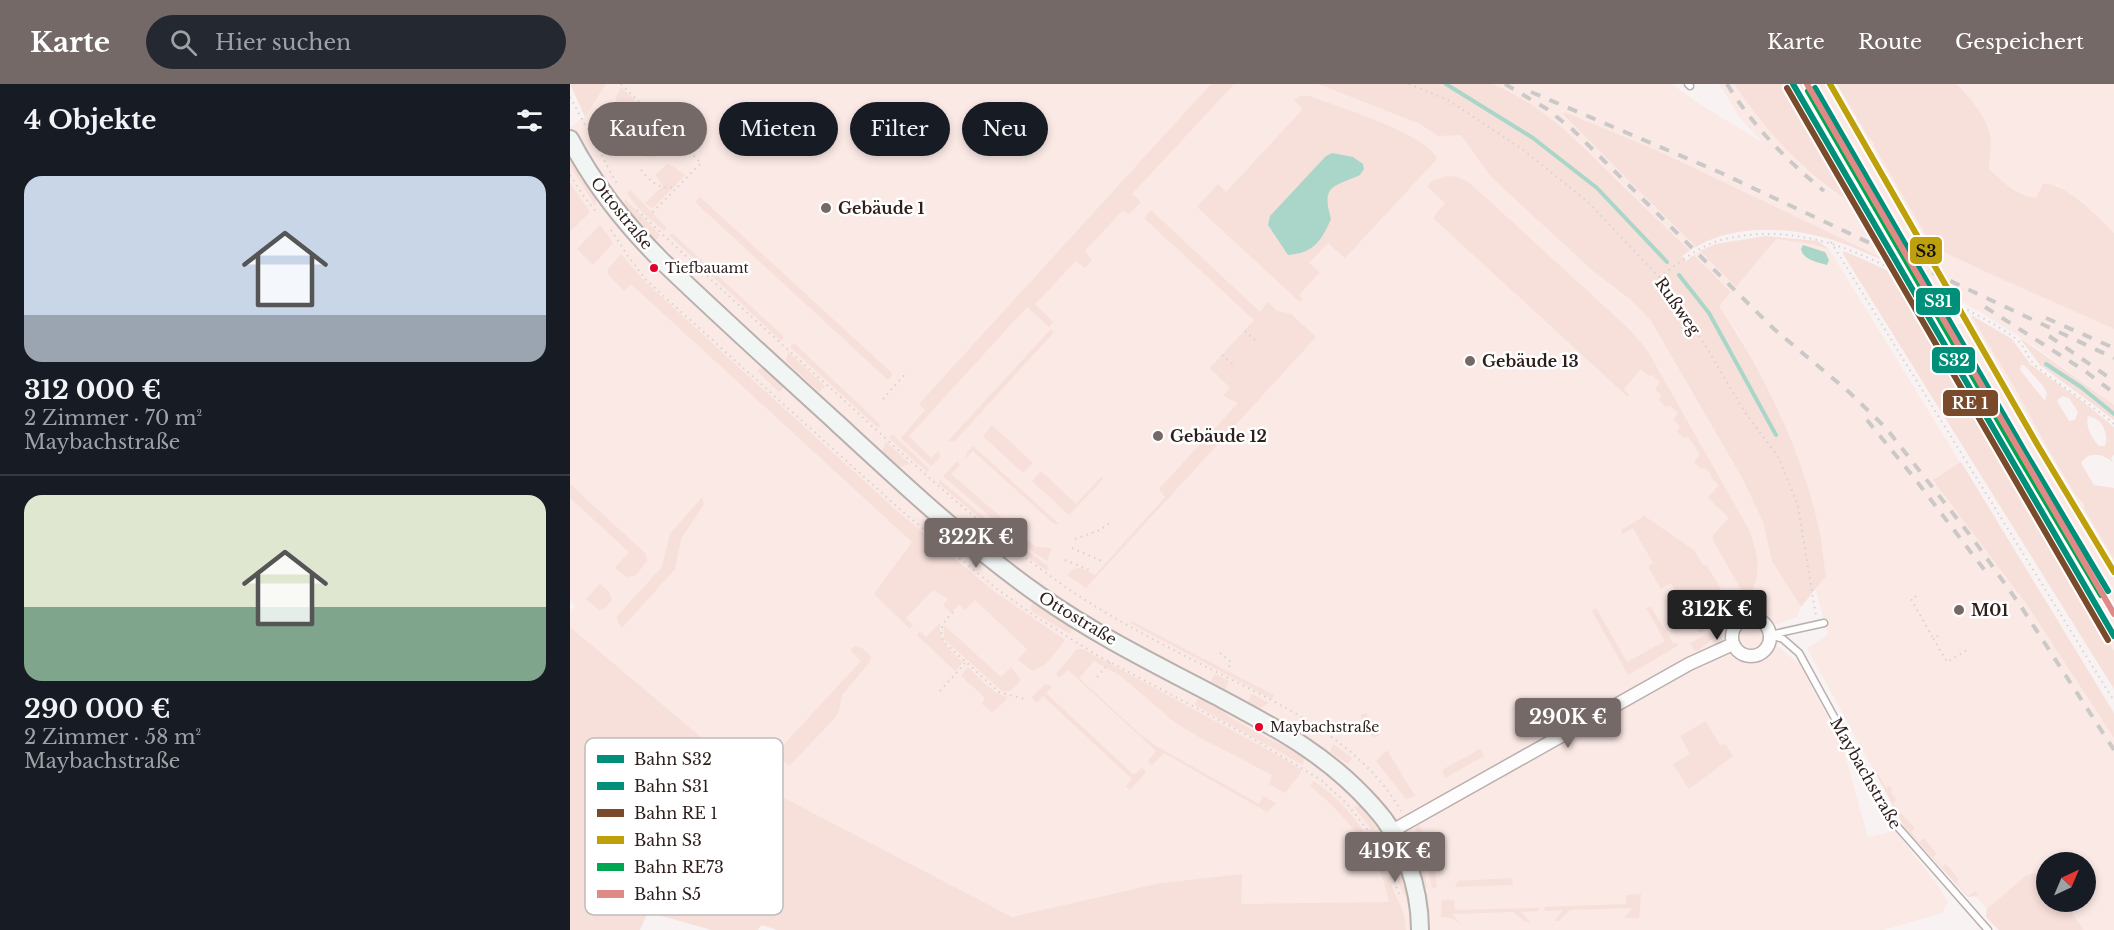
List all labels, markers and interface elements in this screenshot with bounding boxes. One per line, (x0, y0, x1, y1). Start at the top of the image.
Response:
search box (146, 15, 566, 69)
text: Karte (30, 25, 110, 60)
icon: search (167, 26, 200, 59)
text: Hier suchen (215, 29, 351, 56)
text: Karte (1767, 29, 1825, 55)
text: Route (1858, 29, 1922, 55)
text: Gespeichert (1955, 29, 2084, 55)
chip: Kaufen (588, 102, 707, 156)
chip: Mieten (719, 102, 838, 156)
chip: Filter (850, 102, 950, 156)
chip: Neu (962, 102, 1048, 156)
text: 4 Objekte (24, 104, 156, 136)
icon: filters (513, 104, 546, 137)
street label: Ottostraße (587, 173, 657, 253)
place label: Gebäude 1 (838, 198, 924, 218)
marker: Gebäude 1 (819, 201, 833, 215)
icon: home (231, 215, 339, 323)
line badge: S3 (1909, 236, 1943, 265)
text: S3 (1916, 241, 1936, 261)
place label: Tiefbauamt (665, 259, 749, 277)
marker: Tiefbauamt (648, 262, 660, 274)
street label: Rußweg (1651, 273, 1705, 339)
line badge: S31 (1915, 287, 1961, 316)
text: S31 (1924, 291, 1952, 311)
line badge: S32 (1931, 346, 1976, 374)
text: S32 (1938, 350, 1970, 370)
place label: Gebäude 13 (1482, 351, 1579, 371)
marker: Gebäude 13 (1463, 354, 1477, 368)
text: 312 000 € (24, 374, 161, 406)
line badge: RE 1 (1942, 389, 1999, 417)
text: RE 1 (1952, 393, 1988, 413)
text: 2 Zimmer · 70 m² (24, 406, 202, 430)
place label: Gebäude 12 (1170, 426, 1267, 446)
marker: Gebäude 12 (1151, 429, 1165, 443)
text: Maybachstraße (24, 430, 180, 454)
pin: 322K € (927, 518, 1025, 569)
text: 322K € (938, 525, 1014, 549)
icon: home (231, 534, 339, 642)
street label: Ottostraße (1035, 587, 1121, 649)
pin: 312K € (1668, 590, 1766, 641)
text: 312K € (1681, 597, 1753, 621)
place label: M01 (1971, 600, 2008, 620)
marker: M01 (1952, 603, 1966, 617)
text: 290 000 € (24, 693, 171, 725)
pin: 290K € (1519, 698, 1617, 749)
text: 290K € (1529, 705, 1607, 729)
street label: Maybachstraße (1826, 714, 1906, 832)
place label: Maybachstraße (1270, 718, 1379, 736)
marker: Maybachstraße (1253, 721, 1265, 733)
text: 2 Zimmer · 58 m² (24, 725, 201, 749)
legend (585, 738, 783, 915)
text: Maybachstraße (24, 749, 180, 773)
text: Bahn S32 (634, 749, 712, 769)
text: Bahn S31 (634, 776, 709, 796)
text: Bahn RE 1 (634, 803, 718, 823)
text: Bahn S3 (634, 830, 702, 850)
pin: 419K € (1346, 832, 1444, 883)
text: 419K € (1359, 839, 1431, 863)
north arrow (2036, 852, 2096, 912)
map controls (2036, 852, 2096, 912)
text: Bahn RE73 (634, 857, 724, 877)
text: Bahn S5 (634, 884, 701, 904)

